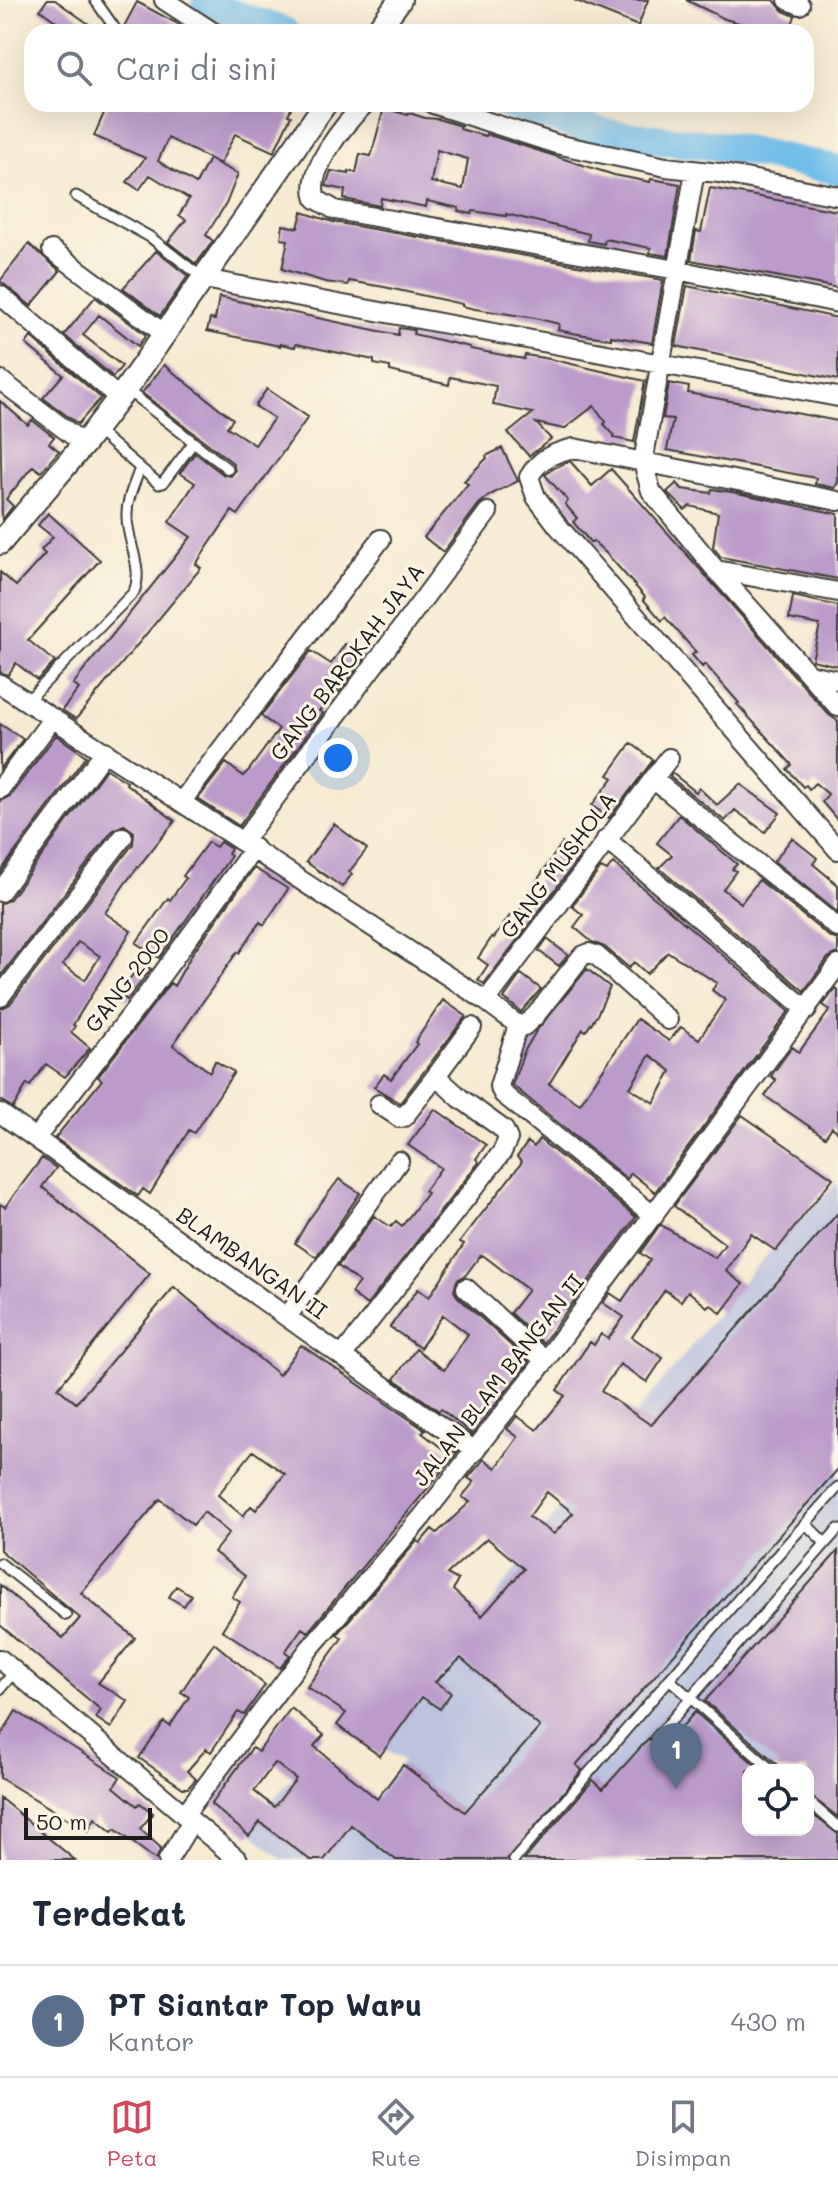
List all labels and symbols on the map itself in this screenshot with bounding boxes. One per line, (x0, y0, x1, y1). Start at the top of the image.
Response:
street label: GANG BAROKAH JAYA (263, 557, 430, 766)
your location (318, 738, 358, 778)
street label: GANG MUSHOLA (493, 786, 622, 944)
street label: GANG 2000 (78, 921, 176, 1038)
street label: BLAMBANGAN II (171, 1200, 333, 1325)
street label: JALAN BLAM BANGAN II (406, 1268, 590, 1492)
pin: 1 (650, 1723, 702, 1789)
scale bar (24, 1804, 152, 1840)

